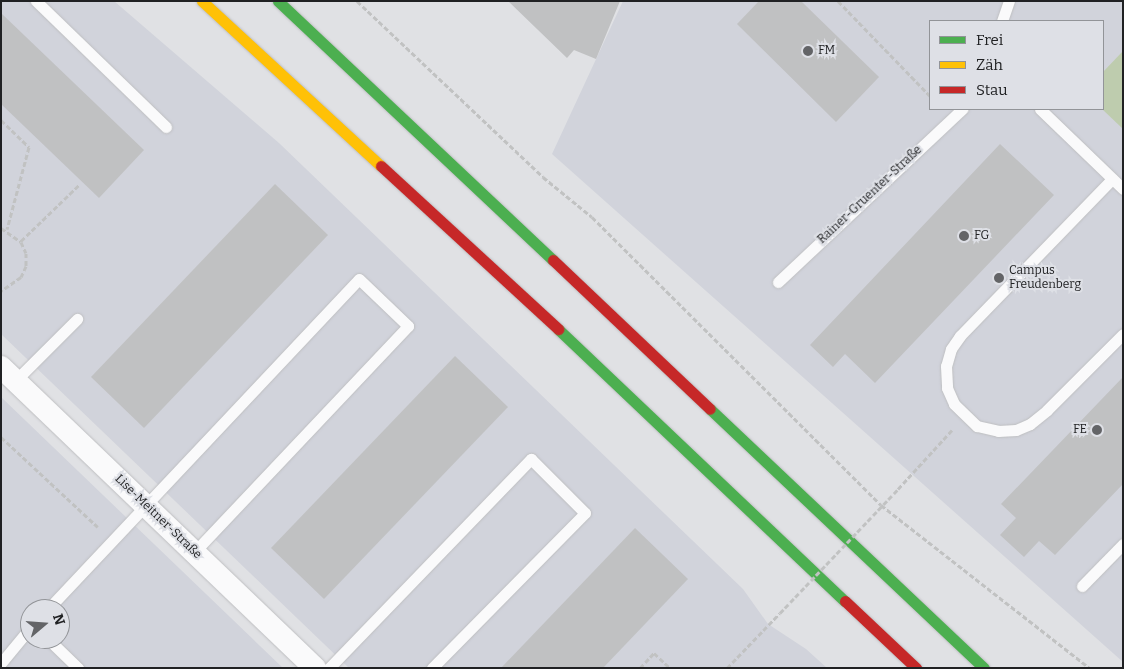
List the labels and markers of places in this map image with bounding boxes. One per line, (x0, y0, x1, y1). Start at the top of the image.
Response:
place label: FM (818, 44, 835, 58)
marker: FM (802, 45, 814, 57)
place label: FG (974, 229, 989, 243)
marker: FG (958, 230, 970, 242)
place label: Campus Freudenberg (1009, 264, 1081, 292)
marker: Campus Freudenberg (993, 272, 1005, 284)
place label: FE (1073, 423, 1087, 437)
marker: FE (1091, 424, 1103, 436)

